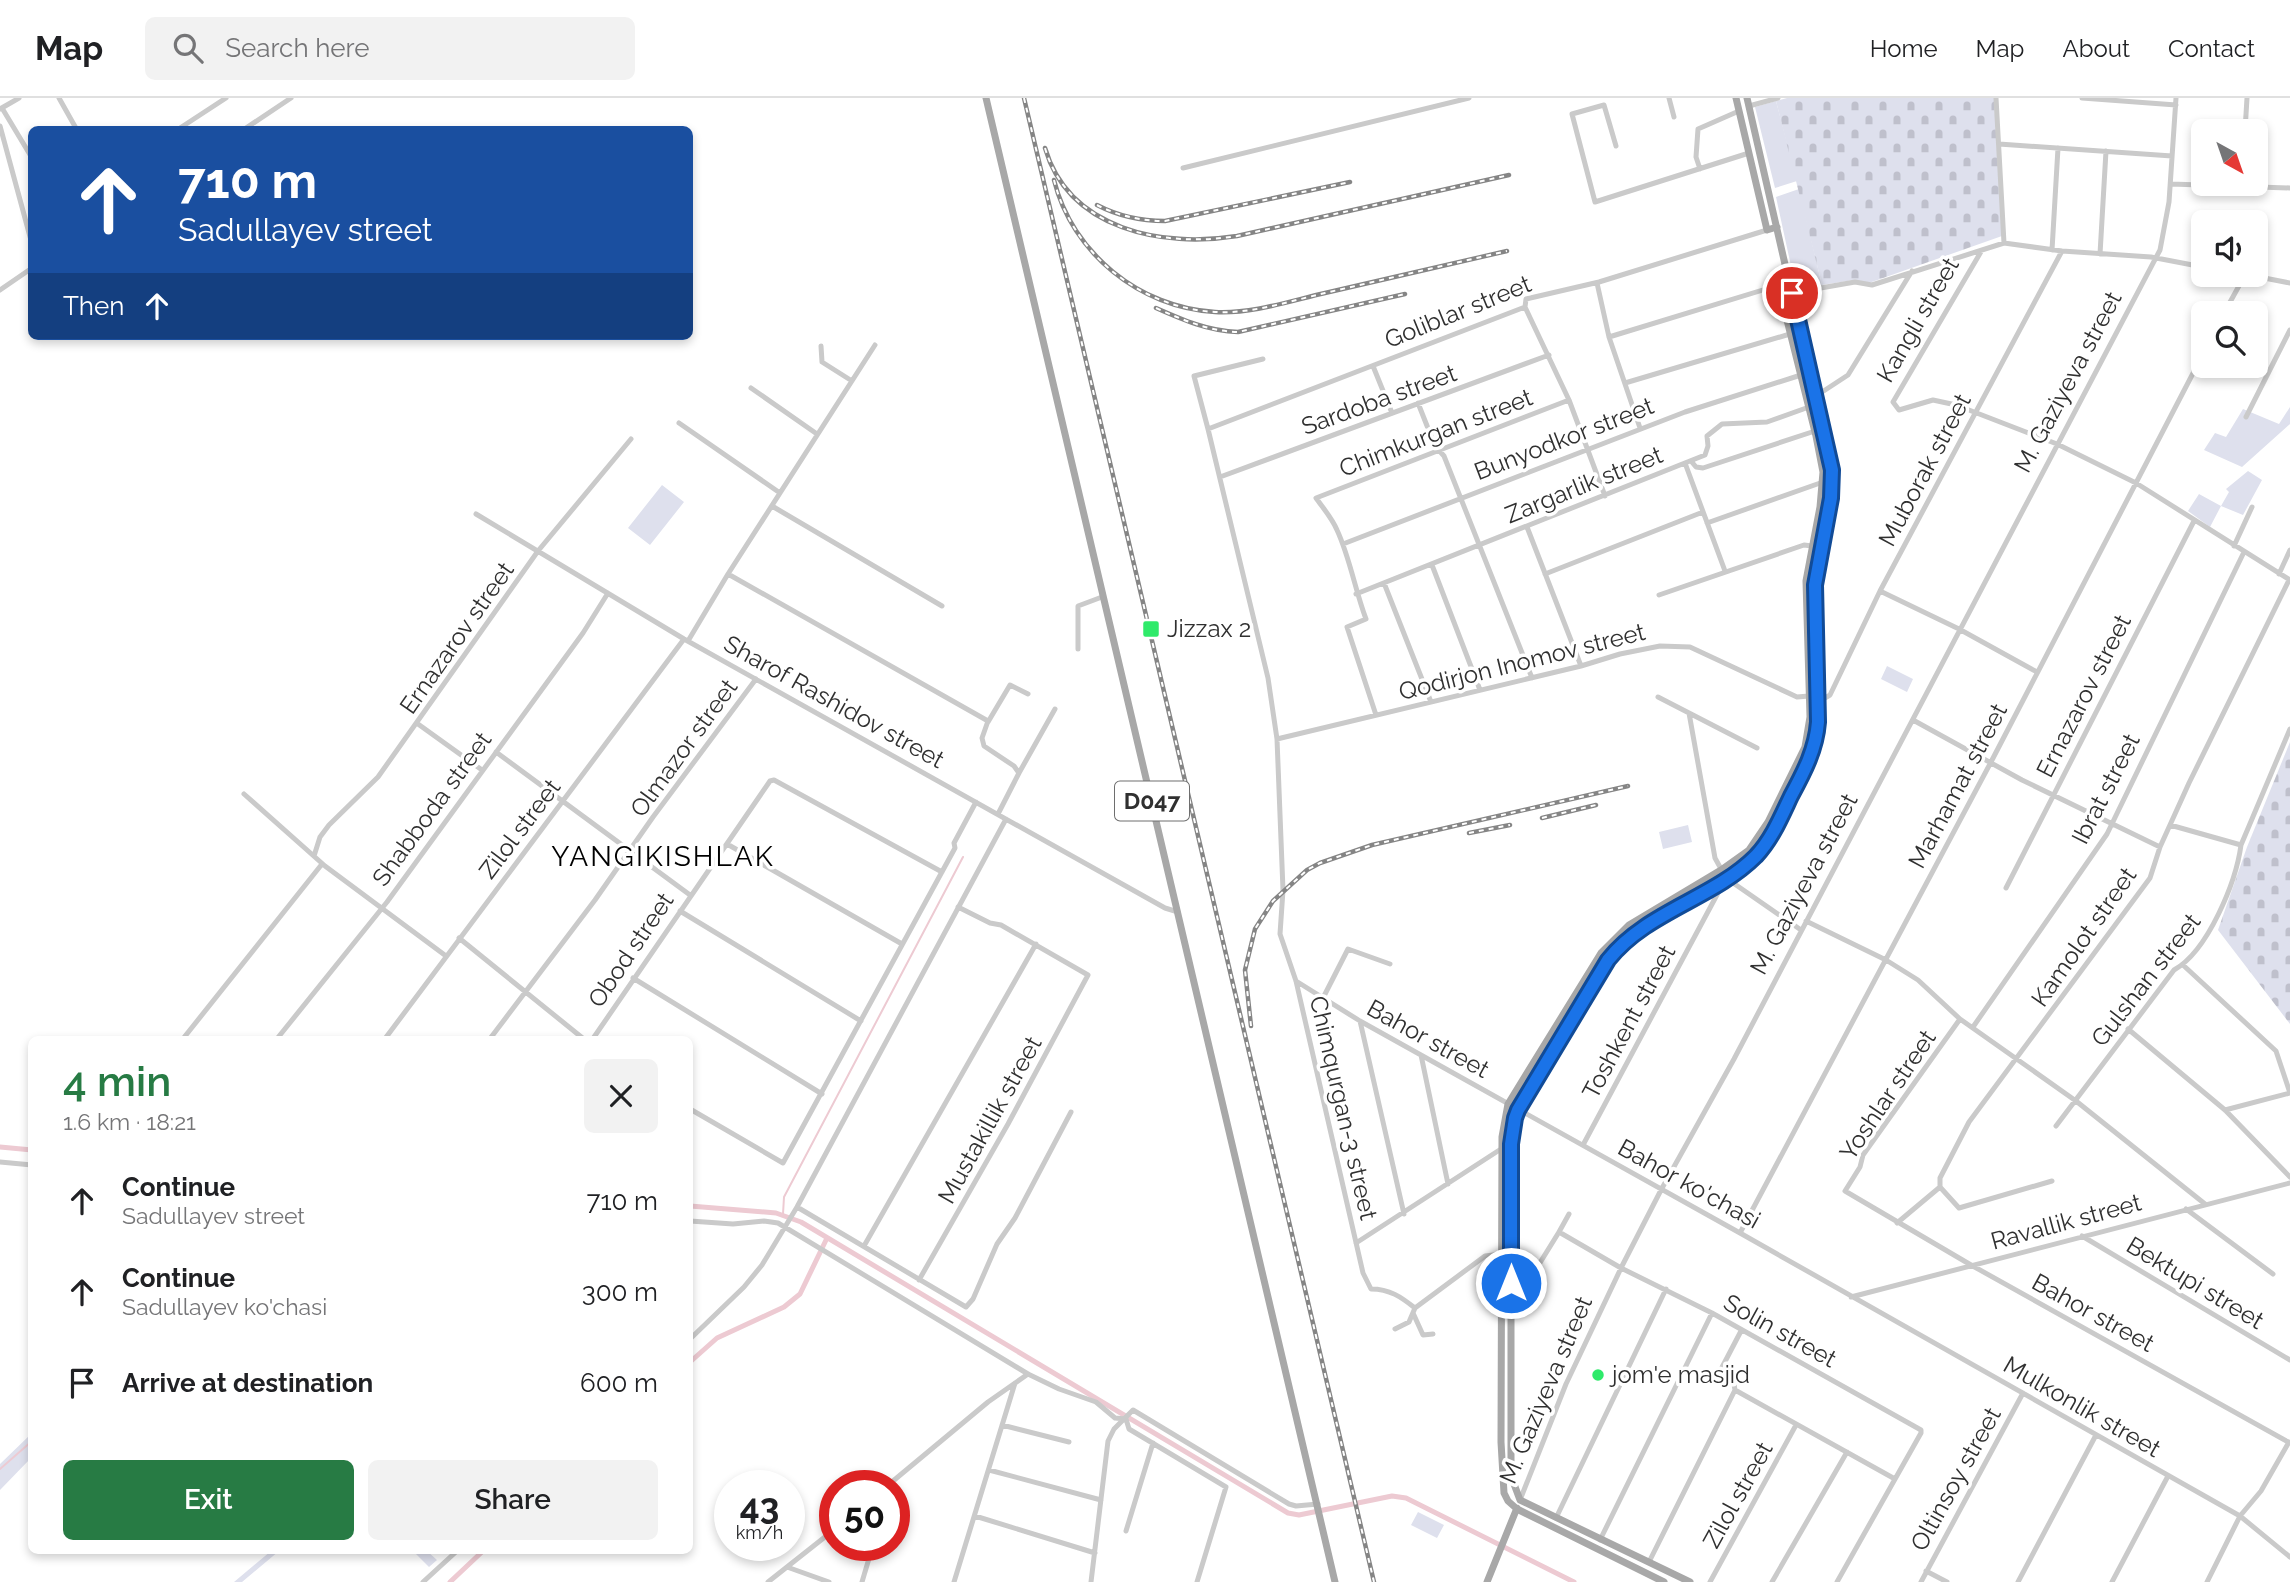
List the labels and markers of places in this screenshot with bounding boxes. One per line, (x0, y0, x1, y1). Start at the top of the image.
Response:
pin (1762, 263, 1822, 323)
place label: Jizzax 2 (1167, 614, 1251, 643)
marker: Jizzax 2 (1141, 619, 1161, 639)
place label: jom'e masjid (1609, 1360, 1750, 1389)
marker: jom'e masjid (1590, 1367, 1606, 1383)

